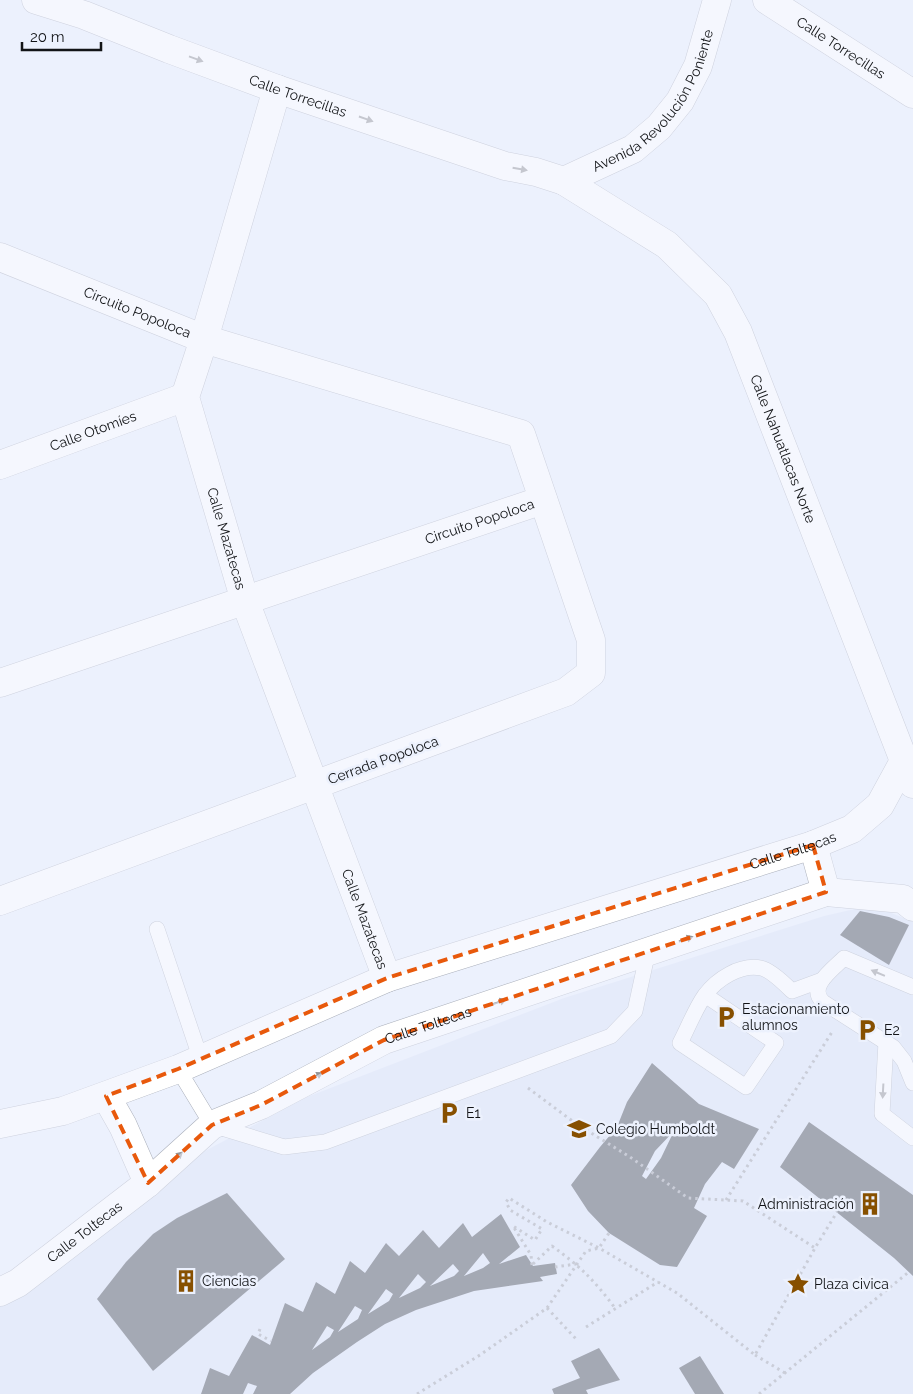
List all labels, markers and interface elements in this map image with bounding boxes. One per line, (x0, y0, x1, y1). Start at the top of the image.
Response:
street label: Calle Torrecillas (794, 13, 888, 82)
scale bar (22, 20, 101, 52)
text: 20 m (30, 28, 65, 46)
street label: Avenida Revolución Poniente (590, 28, 716, 175)
one-way arrow (189, 55, 204, 63)
street label: Calle Torrecillas (247, 71, 349, 120)
one-way arrow (359, 115, 374, 123)
one-way arrow (513, 165, 529, 173)
street label: Circuito Popoloca (81, 283, 193, 341)
street label: Calle Nahuatlacas Norte (747, 372, 819, 525)
street label: Calle Otomíes (47, 408, 139, 454)
street label: Calle Mazatecas (204, 485, 249, 592)
street label: Circuito Popoloca (423, 496, 536, 547)
street label: Cerrada Popoloca (326, 733, 440, 787)
street label: Calle Toltecas (747, 828, 839, 872)
street label: Calle Mazatecas (339, 867, 391, 972)
one-way arrow (678, 934, 693, 942)
one-way arrow (871, 968, 885, 976)
one-way arrow (491, 997, 506, 1005)
place label: Estacionamiento alumnos (742, 1001, 850, 1033)
street label: Calle Toltecas (383, 1003, 474, 1047)
parking icon: Estacionamiento alumnos (713, 1004, 739, 1030)
parking icon: E2 (854, 1017, 880, 1043)
place label: E2 (884, 1022, 900, 1038)
one-way arrow (309, 1072, 323, 1080)
one-way arrow (879, 1083, 887, 1099)
parking icon: E1 (436, 1100, 462, 1126)
place label: E1 (466, 1105, 481, 1121)
school or university icon: Colegio Humboldt (566, 1116, 592, 1142)
place label: Colegio Humboldt (596, 1121, 716, 1137)
one-way arrow (171, 1151, 183, 1163)
building icon: Administración (857, 1191, 883, 1217)
place label: Administración (758, 1196, 854, 1212)
street label: Calle Toltecas (44, 1198, 125, 1266)
building icon: Ciencias (173, 1268, 199, 1294)
place icon: Plaza civica (785, 1271, 811, 1297)
place label: Ciencias (202, 1273, 256, 1289)
place label: Plaza civica (814, 1276, 889, 1292)

